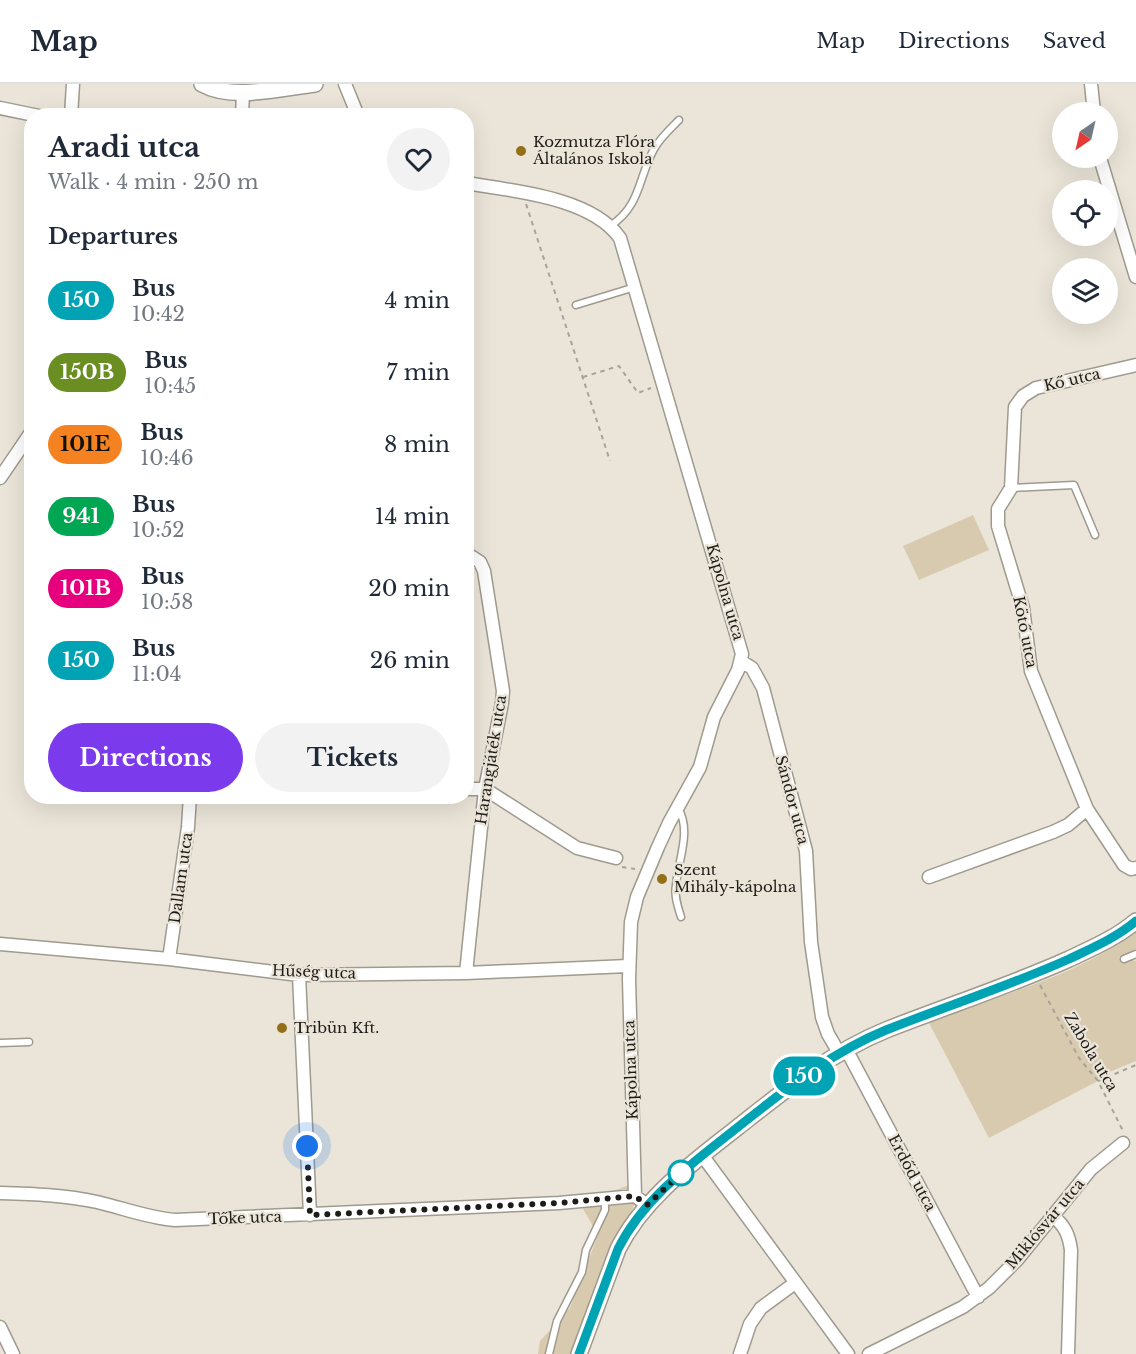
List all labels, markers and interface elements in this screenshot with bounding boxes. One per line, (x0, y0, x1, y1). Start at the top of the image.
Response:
text: Map (30, 24, 98, 59)
text: Map (816, 28, 865, 54)
text: Directions (898, 28, 1010, 54)
text: Saved (1043, 28, 1106, 54)
north arrow (1052, 102, 1118, 168)
map controls (1052, 102, 1118, 324)
button: heart (387, 128, 450, 191)
text: Aradi utca (48, 130, 200, 165)
place label: Kozmutza Flóra Általános Iskola (532, 132, 656, 168)
marker: Kozmutza Flóra Általános Iskola (514, 144, 528, 158)
text: Walk · 4 min · 250 m (48, 170, 258, 194)
button: locate (1052, 180, 1118, 246)
text: Departures (48, 223, 178, 250)
button: layers (1052, 258, 1118, 324)
text: Bus (132, 275, 175, 302)
text: 150 (62, 287, 100, 313)
text: 4 min (385, 287, 450, 314)
text: 10:42 (132, 302, 185, 326)
text: Bus (144, 347, 188, 374)
text: 150B (60, 359, 114, 385)
text: 7 min (386, 359, 450, 386)
street label: Kő utca (1042, 364, 1103, 395)
text: 10:45 (144, 374, 196, 398)
text: Bus (140, 419, 183, 446)
text: 101E (60, 431, 110, 457)
text: 8 min (384, 431, 450, 458)
text: 10:46 (140, 446, 194, 470)
text: Bus (132, 491, 175, 518)
text: 941 (62, 503, 100, 529)
text: 14 min (375, 503, 450, 530)
text: 10:52 (132, 518, 185, 542)
street label: Kápolna utca (703, 541, 749, 643)
text: Bus (141, 563, 184, 590)
text: 101B (60, 575, 111, 601)
text: 20 min (368, 575, 450, 602)
text: 10:58 (141, 590, 193, 614)
street label: Kötő utca (1009, 594, 1042, 670)
text: Bus (132, 635, 175, 662)
text: 150 (62, 647, 100, 673)
text: 26 min (370, 647, 450, 674)
text: 11:04 (132, 662, 182, 686)
street label: Harangjáték utca (471, 693, 510, 826)
button: Directions (48, 723, 243, 792)
button: Tickets (255, 723, 450, 792)
street label: Sándor utca (771, 753, 814, 847)
street label: Dallam utca (165, 830, 196, 925)
place label: Szent Mihály-kápolna (674, 860, 797, 896)
marker: Szent Mihály-kápolna (655, 872, 669, 886)
street label: Hűség utca (272, 961, 357, 982)
street label: Zabola utca (1060, 1009, 1123, 1095)
place label: Tribün Kft. (294, 1018, 379, 1037)
street label: Kápolna utca (619, 1019, 642, 1120)
marker: Tribün Kft. (275, 1021, 289, 1035)
line badge: 150 (770, 1056, 838, 1096)
text: 150 (785, 1063, 823, 1089)
your location (292, 1131, 322, 1161)
street label: Erdőd utca (884, 1131, 941, 1215)
unlabelled marker (668, 1160, 694, 1186)
street label: Miklósvár utca (1001, 1174, 1088, 1273)
street label: Tőke utca (208, 1207, 283, 1228)

